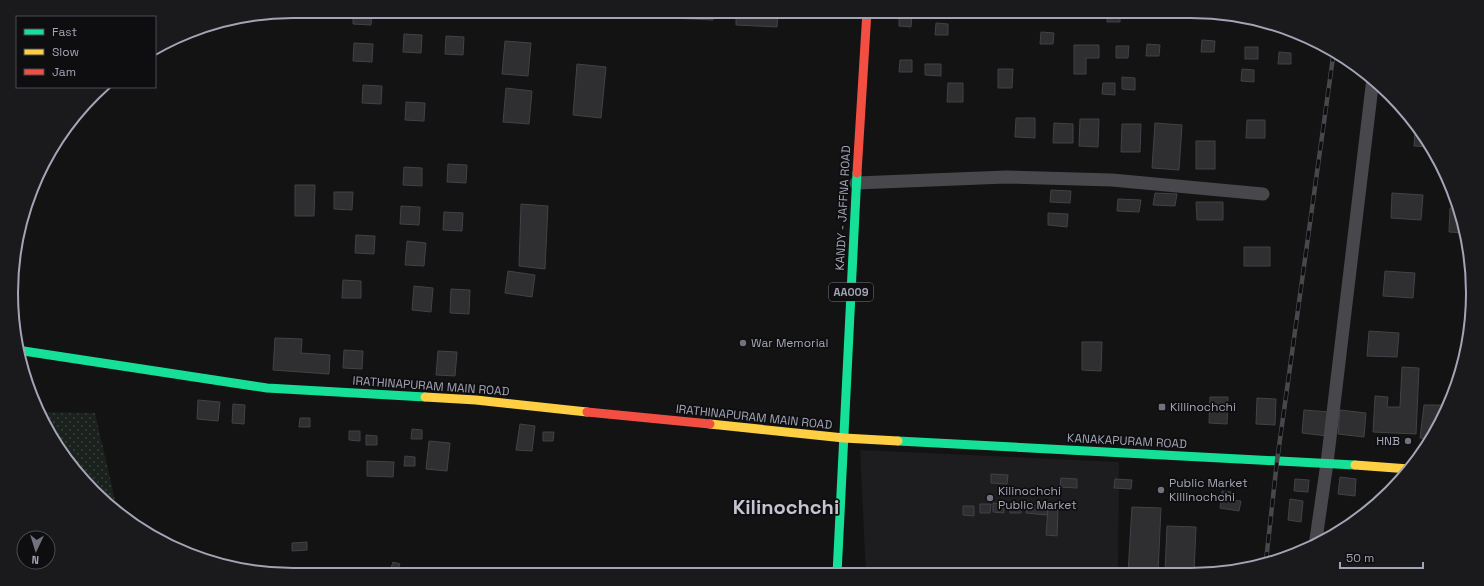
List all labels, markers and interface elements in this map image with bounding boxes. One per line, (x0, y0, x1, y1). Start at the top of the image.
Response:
legend (16, 16, 156, 88)
text: Fast (52, 24, 77, 40)
text: Slow (52, 44, 79, 60)
text: Jam (52, 64, 76, 80)
street label: KANDY - JAFFNA ROAD (832, 145, 854, 271)
road number: AA009 (829, 283, 873, 301)
place label: War Memorial (751, 335, 828, 351)
marker: War Memorial (738, 338, 748, 348)
street label: IRATHINAPURAM MAIN ROAD (352, 373, 510, 399)
place label: Killinochchi (1170, 399, 1236, 415)
street label: IRATHINAPURAM MAIN ROAD (675, 401, 833, 433)
marker: Killinochchi (1157, 402, 1167, 412)
street label: KANAKAPURAM ROAD (1067, 430, 1187, 452)
place label: HNB (1376, 433, 1400, 449)
marker: HNB (1403, 436, 1413, 446)
place label: Public Market Killinochchi (1169, 475, 1248, 505)
place label: Kilinochchi Public Market (998, 483, 1077, 513)
marker: Public Market Killinochchi (1156, 485, 1166, 495)
marker: Kilinochchi Public Market (985, 493, 995, 503)
district label: Kilinochchi (733, 494, 839, 520)
north arrow (16, 530, 56, 570)
scale bar (1340, 544, 1423, 570)
text: 50 m (1346, 550, 1374, 566)
text: N (31, 553, 39, 567)

